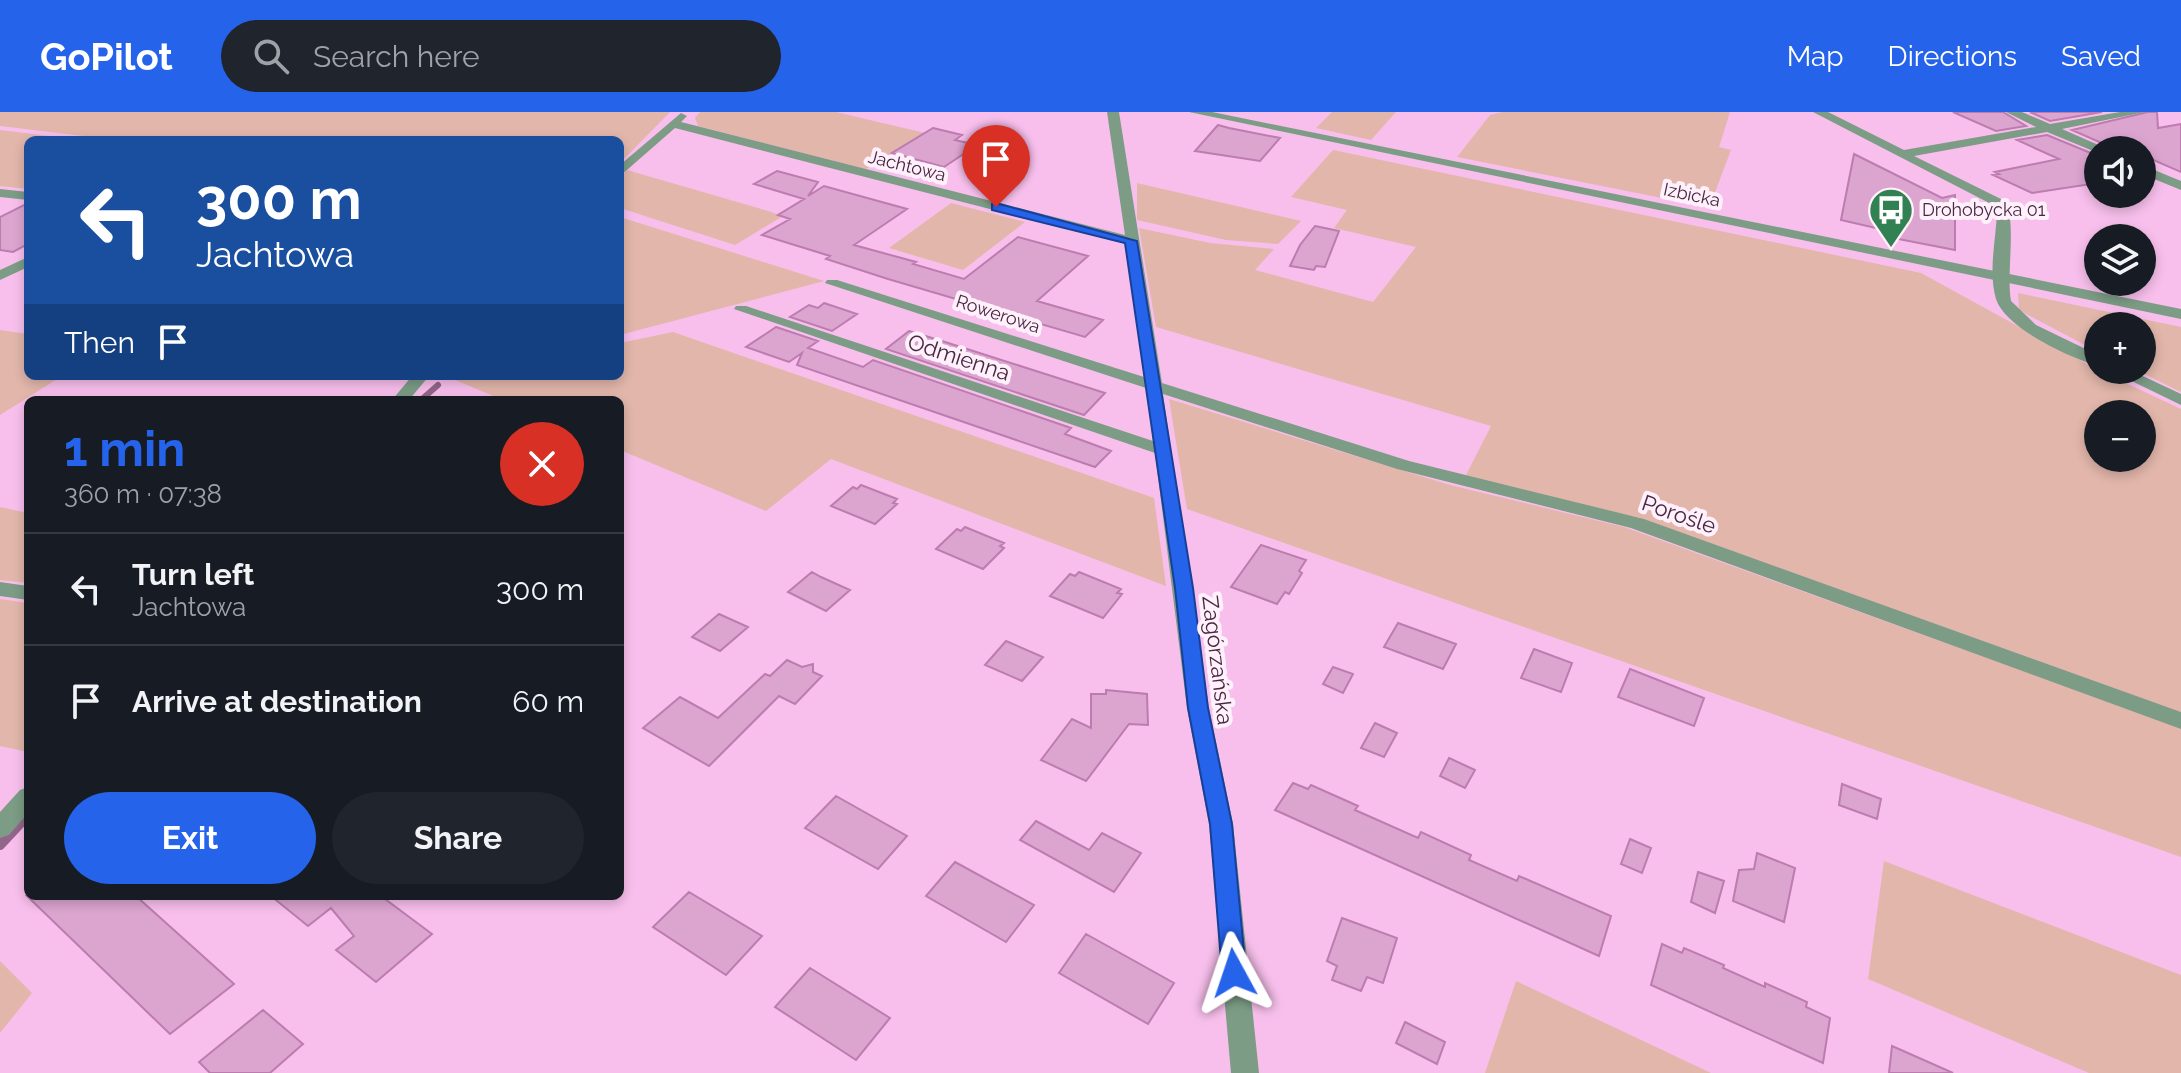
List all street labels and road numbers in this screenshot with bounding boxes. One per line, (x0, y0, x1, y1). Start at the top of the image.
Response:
street label: Jachtowa (866, 146, 948, 185)
street label: Izbicka (1662, 178, 1722, 211)
street label: Rowerowa (953, 290, 1043, 337)
street label: Odmienna (905, 328, 1013, 386)
street label: Porośle (1639, 489, 1719, 539)
street label: Zagórzańska (1197, 594, 1239, 726)

